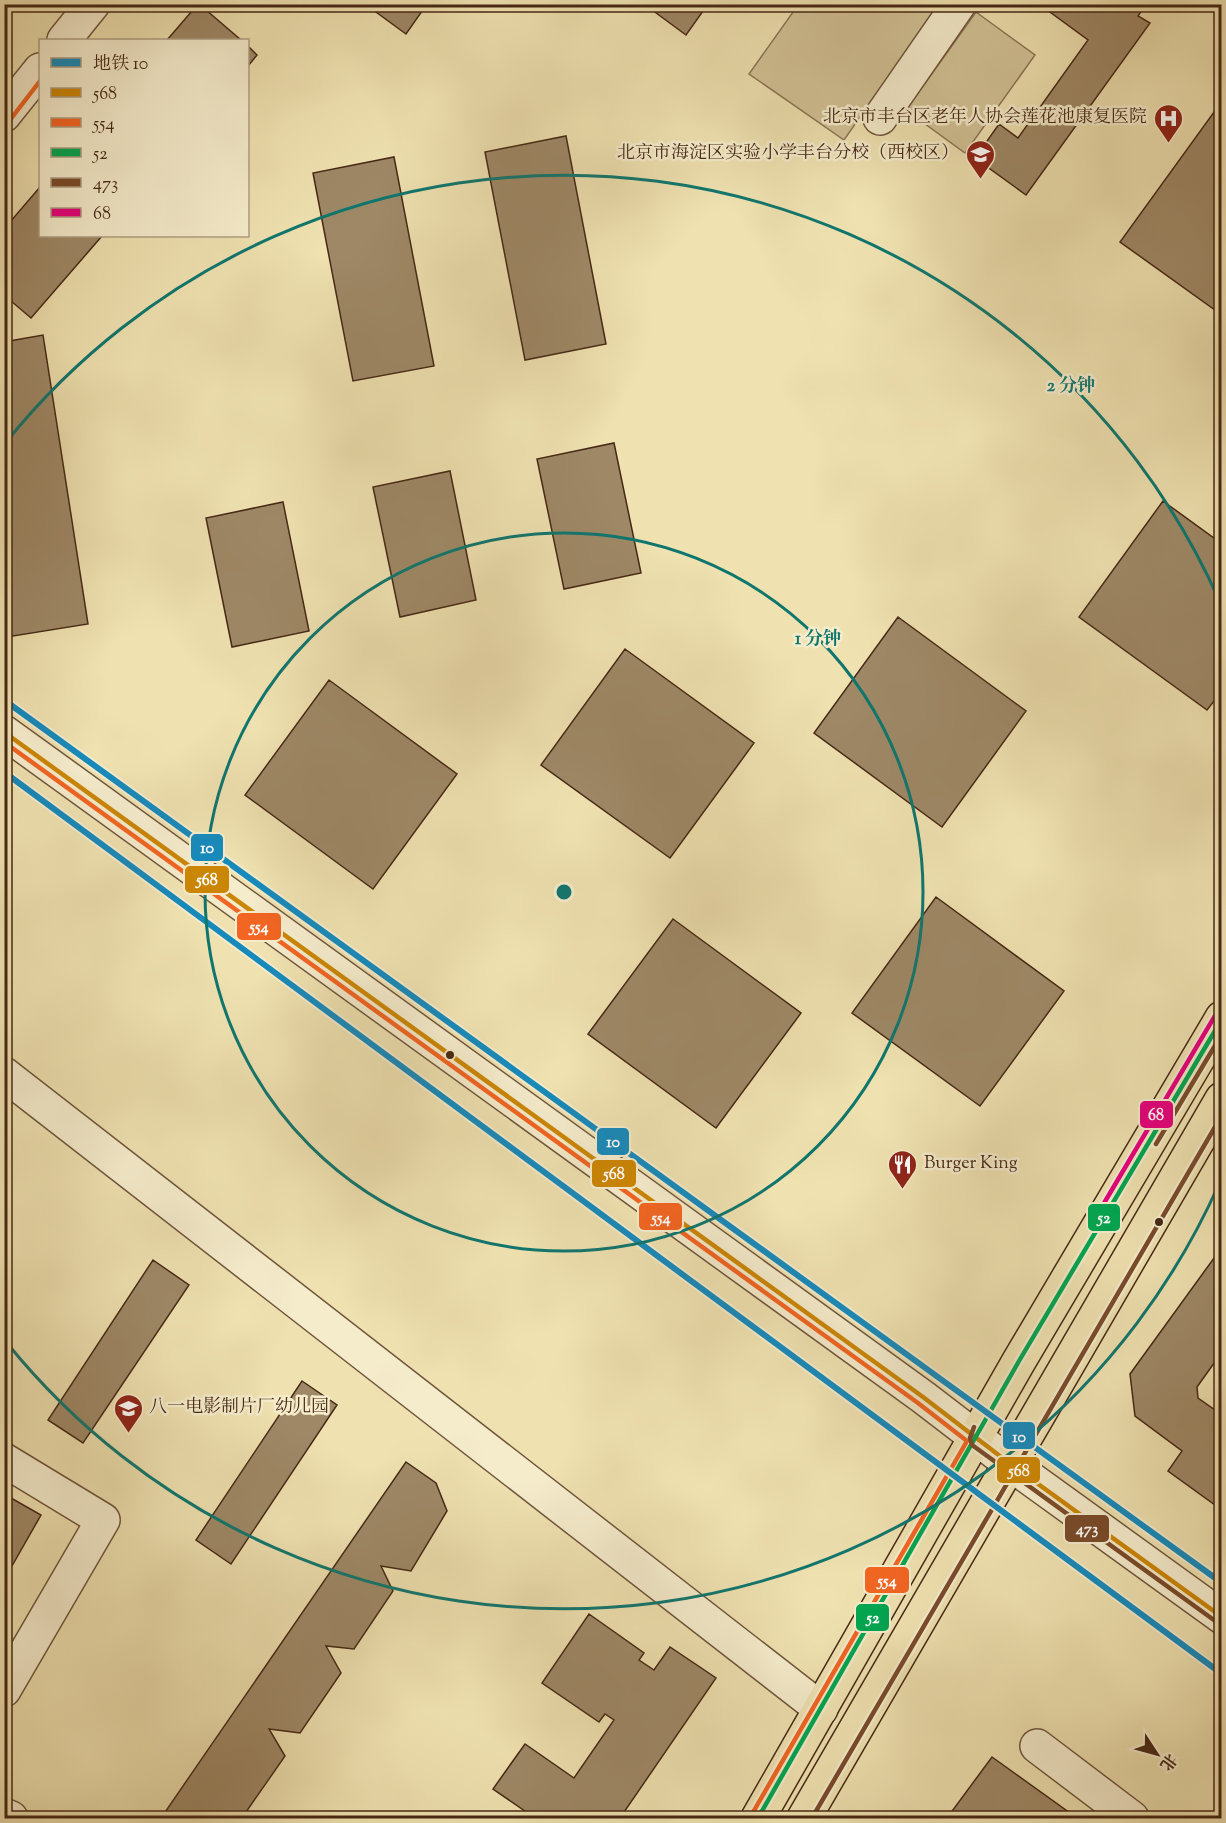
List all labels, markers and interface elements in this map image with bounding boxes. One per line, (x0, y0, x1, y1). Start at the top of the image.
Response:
legend (39, 39, 249, 237)
text: 地铁 10 (93, 52, 148, 78)
text: 568 (92, 82, 117, 108)
hospital icon: 北京市丰台区老年人协会莲花池康复医院 (1152, 102, 1184, 144)
place label: 北京市丰台区老年人协会莲花池康复医院 (823, 105, 1147, 131)
text: 554 (92, 112, 115, 138)
school or university icon: 北京市海淀区实验小学丰台分校（西校区） (964, 138, 996, 180)
place label: 北京市海淀区实验小学丰台分校（西校区） (617, 141, 959, 167)
text: 52 (92, 142, 108, 168)
text: 473 (93, 172, 118, 198)
text: 68 (93, 202, 111, 228)
text: 2 分钟 (1047, 374, 1095, 400)
text: 1 分钟 (795, 627, 841, 653)
line badge: 10 (190, 833, 224, 862)
text: 10 (200, 838, 214, 861)
line badge: 568 (184, 865, 230, 894)
text: 568 (194, 870, 218, 893)
centre of rings (554, 882, 574, 902)
line badge: 554 (236, 912, 282, 941)
text: 554 (247, 917, 269, 940)
unlabelled marker (444, 1049, 456, 1061)
line badge: 68 (1139, 1100, 1174, 1129)
text: 68 (1148, 1105, 1164, 1128)
line badge: 10 (596, 1127, 630, 1156)
text: 10 (606, 1132, 620, 1155)
restaurant icon: Burger King (887, 1148, 919, 1190)
place label: Burger King (924, 1151, 1018, 1177)
line badge: 568 (591, 1159, 637, 1188)
text: 568 (601, 1164, 625, 1187)
line badge: 554 (638, 1202, 683, 1231)
line badge: 52 (1087, 1203, 1121, 1232)
text: 554 (649, 1208, 671, 1231)
text: 52 (1096, 1208, 1111, 1231)
unlabelled marker (1153, 1216, 1165, 1228)
school or university icon: 八一电影制片厂幼儿园 (112, 1392, 144, 1434)
place label: 八一电影制片厂幼儿园 (149, 1395, 329, 1421)
line badge: 10 (1002, 1421, 1036, 1450)
text: 10 (1012, 1427, 1026, 1450)
line badge: 568 (996, 1456, 1041, 1484)
text: 568 (1006, 1461, 1030, 1484)
line badge: 473 (1064, 1514, 1110, 1543)
text: 473 (1075, 1519, 1099, 1542)
line badge: 554 (864, 1566, 910, 1594)
text: 554 (875, 1571, 897, 1594)
line badge: 52 (855, 1603, 890, 1632)
text: 52 (865, 1608, 880, 1631)
north arrow (1127, 1724, 1187, 1784)
text: 北 (1153, 1748, 1181, 1775)

